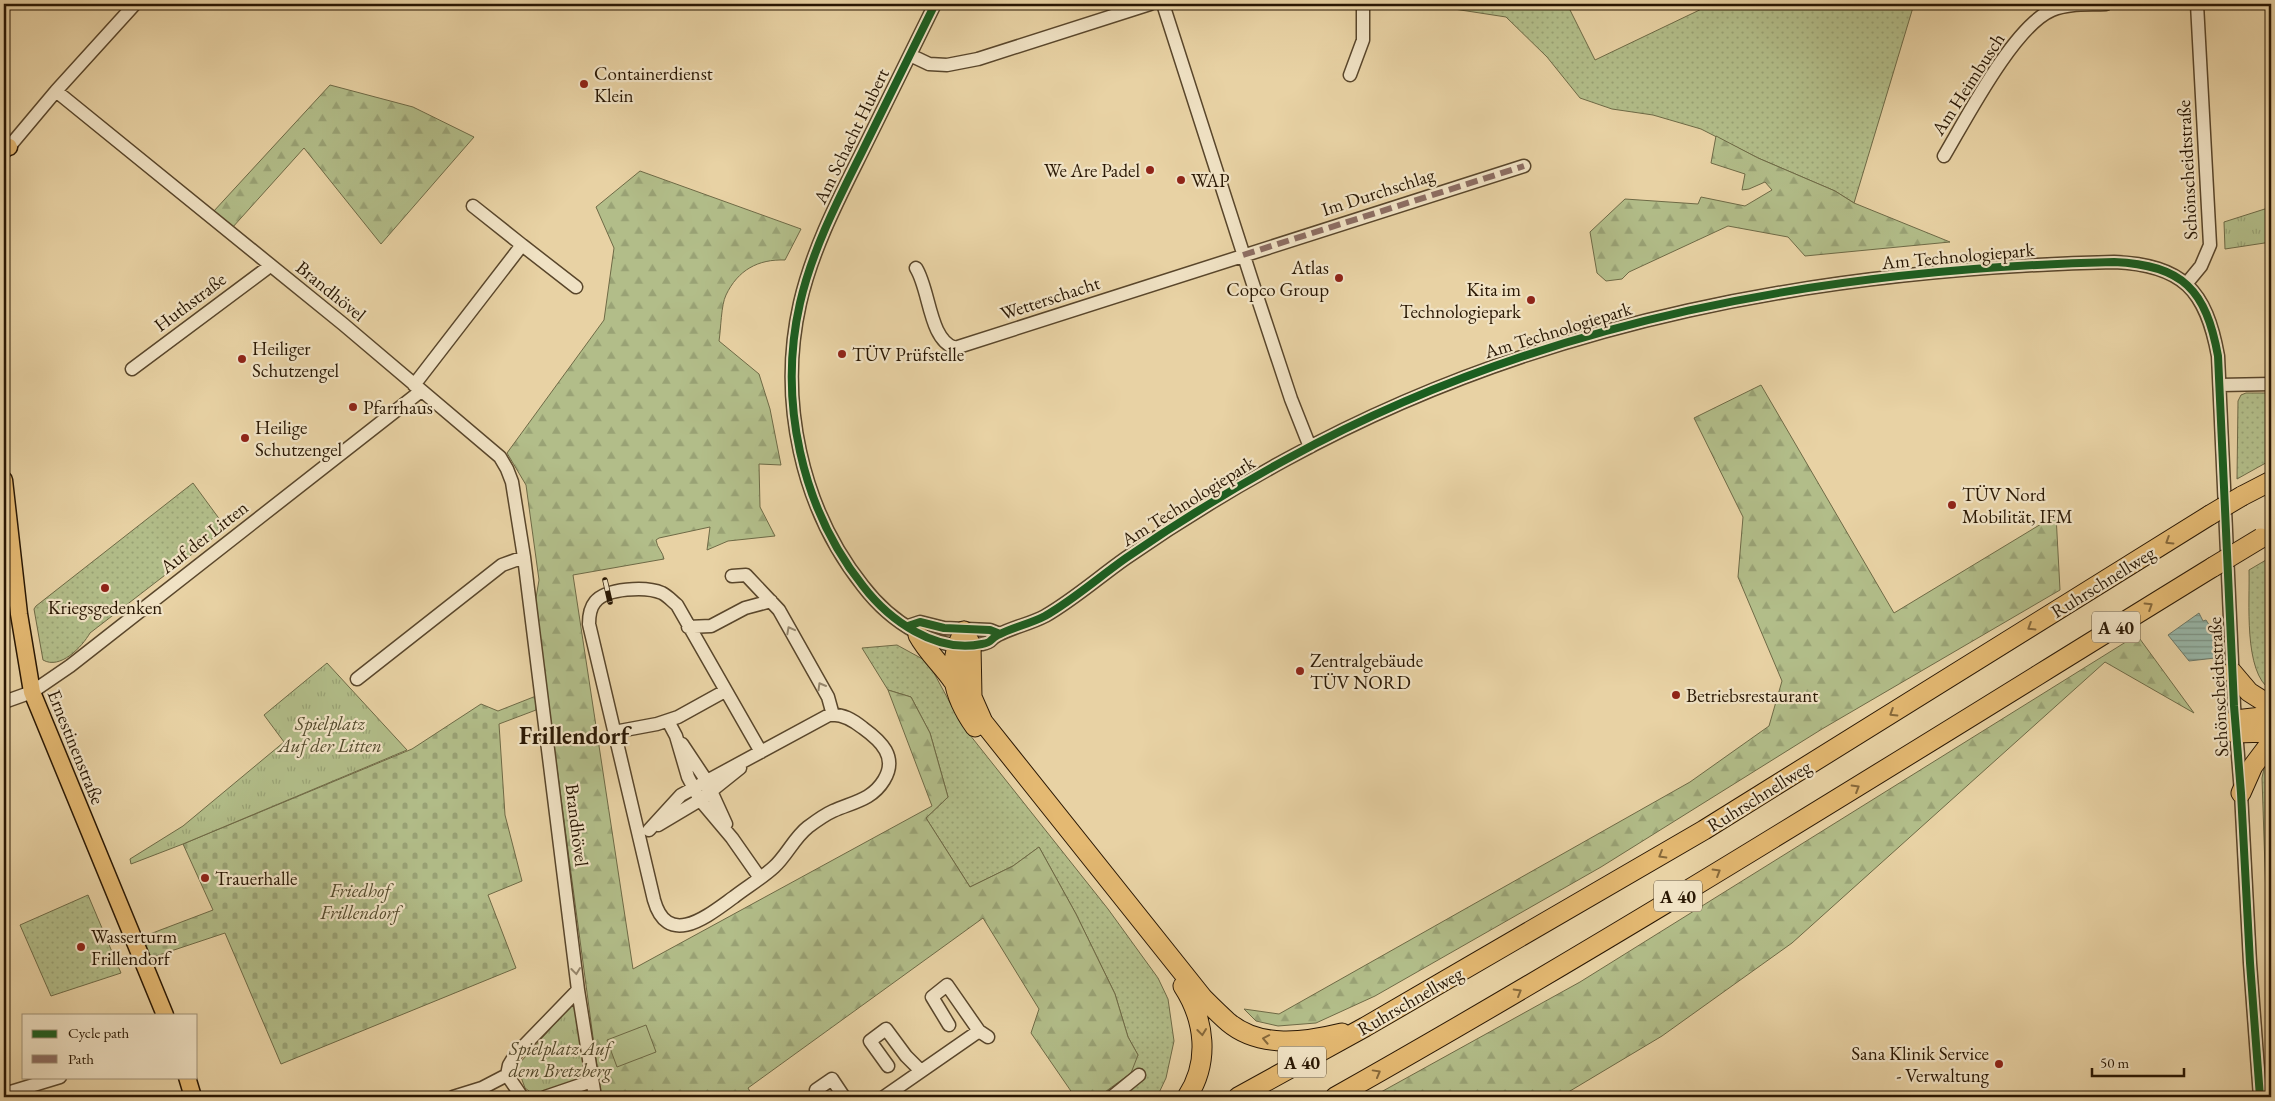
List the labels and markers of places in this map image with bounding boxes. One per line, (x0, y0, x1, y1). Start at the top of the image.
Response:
place label: Containerdienst Klein (594, 61, 713, 108)
marker: Containerdienst Klein (578, 78, 590, 90)
place label: We Are Padel (1044, 158, 1140, 183)
marker: We Are Padel (1144, 164, 1156, 176)
place label: WAP (1191, 168, 1230, 193)
marker: WAP (1175, 174, 1187, 186)
place label: Atlas Copco Group (1226, 255, 1329, 302)
marker: Atlas Copco Group (1333, 272, 1345, 284)
place label: Kita im Technologiepark (1400, 277, 1522, 324)
marker: Kita im Technologiepark (1525, 294, 1537, 306)
place label: Heiliger Schutzengel (252, 336, 340, 383)
place label: TÜV Prüfstelle (852, 342, 964, 367)
marker: TÜV Prüfstelle (836, 348, 848, 360)
marker: Heiliger Schutzengel (236, 353, 248, 365)
place label: Pfarrhaus (363, 395, 433, 420)
marker: Pfarrhaus (347, 401, 359, 413)
place label: Heilige Schutzengel (255, 415, 343, 462)
marker: Heilige Schutzengel (239, 432, 251, 444)
place label: TÜV Nord Mobilität, IFM (1962, 482, 2073, 529)
marker: TÜV Nord Mobilität, IFM (1946, 499, 1958, 511)
marker: Kriegsgedenken (99, 582, 111, 594)
place label: Kriegsgedenken (48, 595, 162, 620)
place label: Zentralgebäude TÜV NORD (1310, 648, 1423, 695)
marker: Zentralgebäude TÜV NORD (1294, 665, 1306, 677)
place label: Betriebsrestaurant (1686, 683, 1818, 708)
marker: Betriebsrestaurant (1670, 689, 1682, 701)
place label: Trauerhalle (215, 866, 297, 891)
marker: Trauerhalle (199, 872, 211, 884)
place label: Wasserturm Frillendorf (91, 924, 177, 971)
marker: Wasserturm Frillendorf (75, 941, 87, 953)
place label: Sana Klinik Service - Verwaltung (1851, 1041, 1990, 1088)
marker: Sana Klinik Service - Verwaltung (1993, 1058, 2005, 1070)

